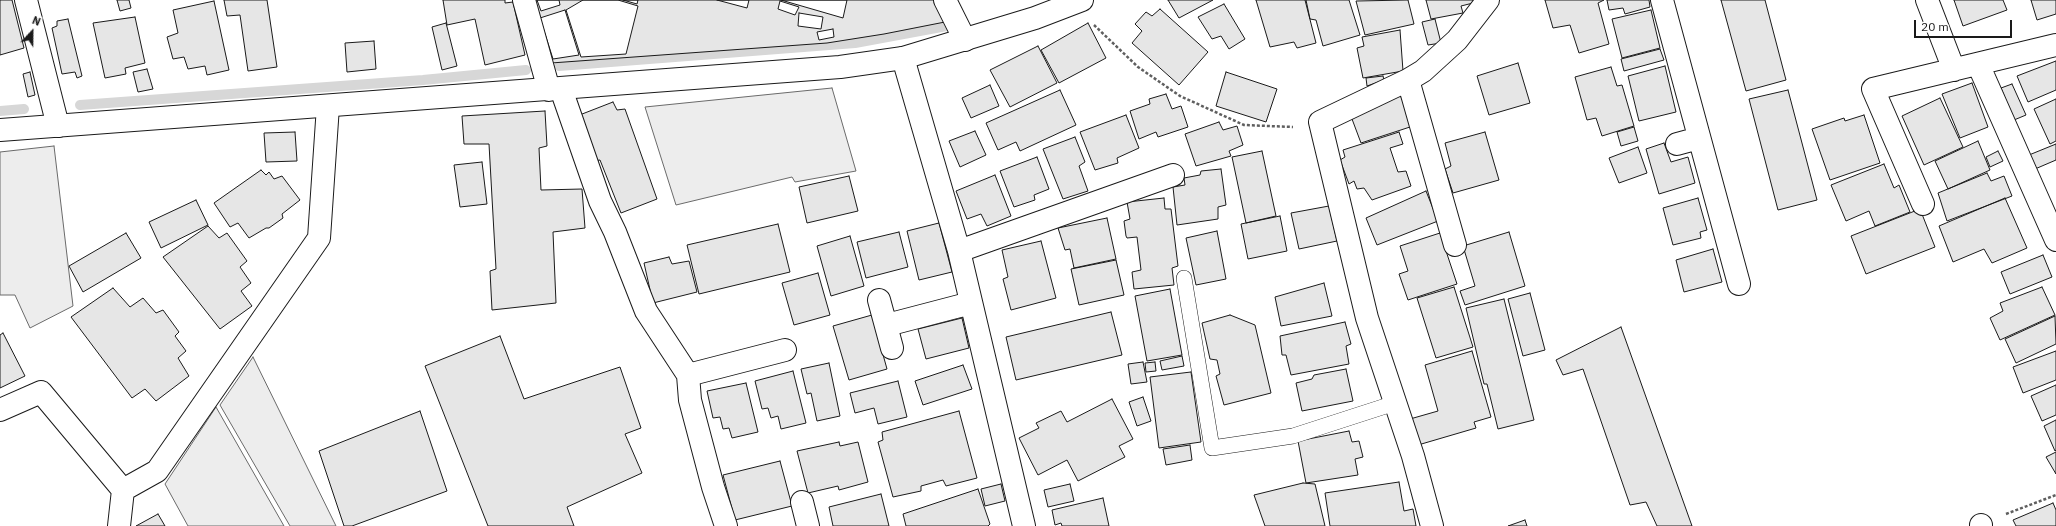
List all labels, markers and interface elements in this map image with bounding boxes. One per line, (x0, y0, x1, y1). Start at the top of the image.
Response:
north arrow (12, 12, 52, 52)
scale bar (1916, 12, 2014, 38)
text: N (30, 13, 43, 29)
text: 20 m (1921, 19, 1949, 34)

